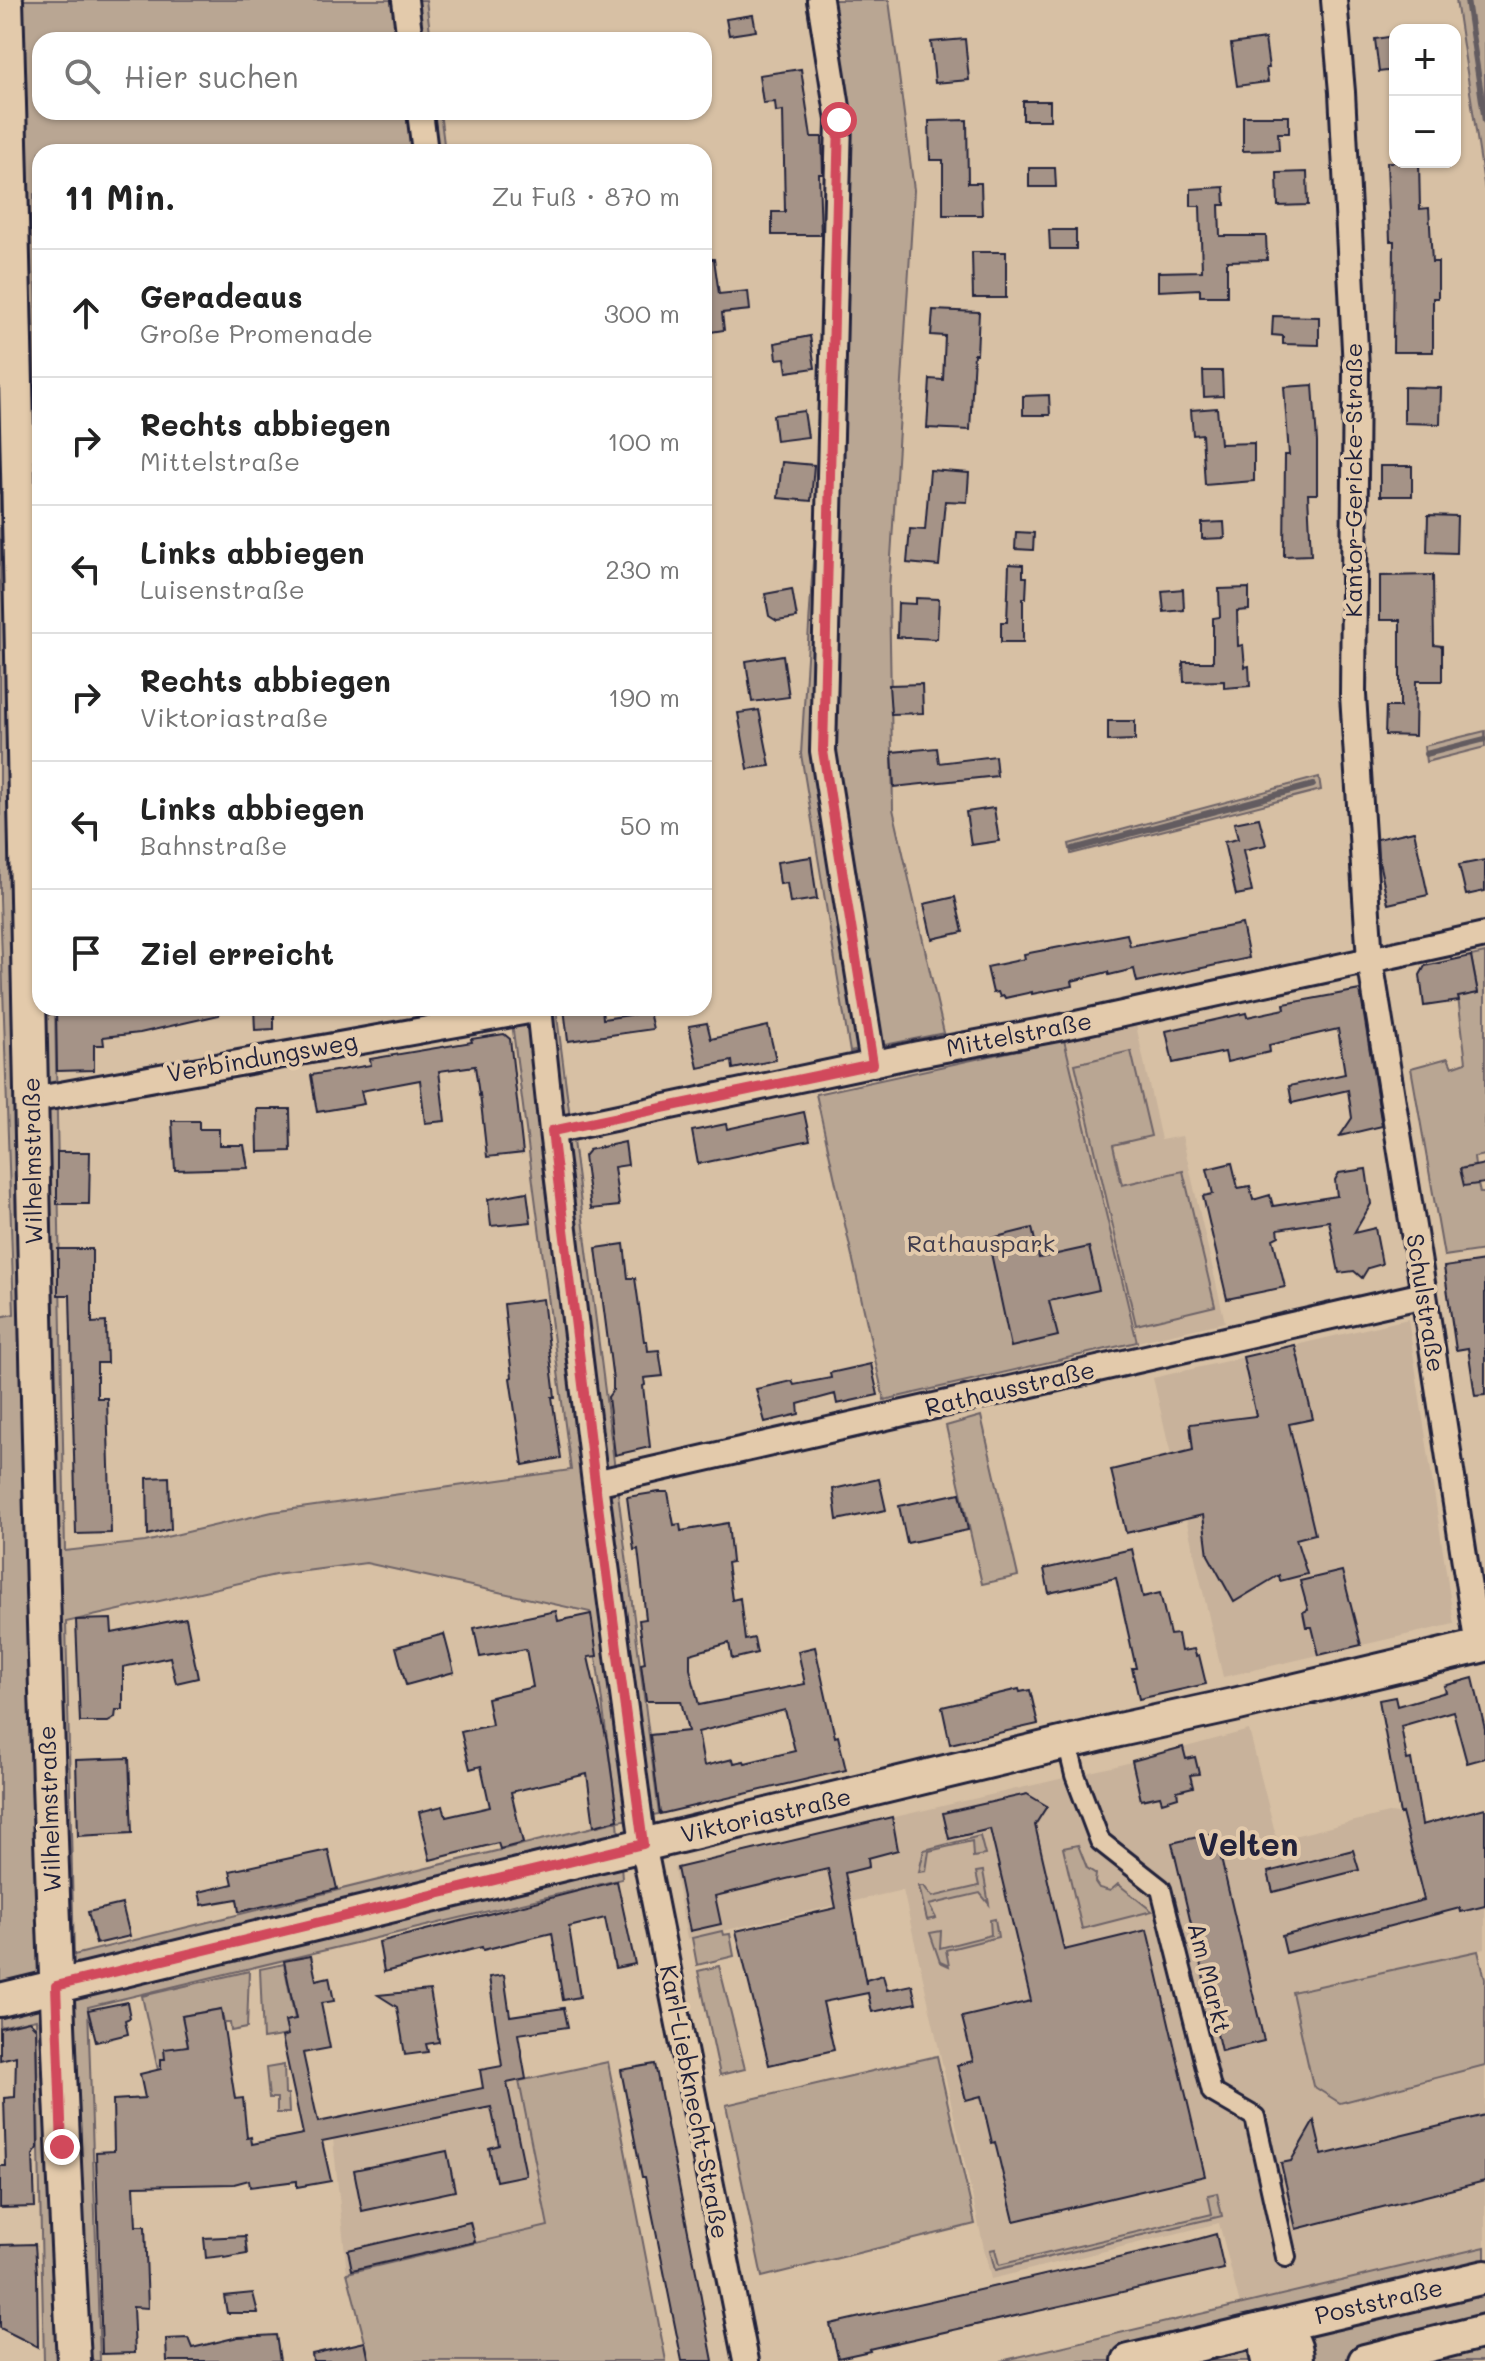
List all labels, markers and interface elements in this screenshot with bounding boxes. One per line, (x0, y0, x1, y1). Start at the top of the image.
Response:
map controls (1389, 24, 1461, 168)
button: + (1389, 24, 1461, 96)
search box (32, 32, 712, 120)
icon: search (60, 54, 104, 98)
text: Hier suchen (124, 56, 299, 96)
button: − (1389, 96, 1461, 168)
route start (821, 102, 857, 138)
text: 11 Min. (64, 174, 175, 219)
text: Zu Fuß · 870 m (491, 179, 680, 213)
text: Geradeaus (140, 276, 303, 316)
icon: ahead (64, 291, 108, 335)
text: 300 m (604, 296, 680, 330)
text: Große Promenade (140, 316, 373, 350)
street label: Kantor-Gericke-Straße (1337, 343, 1368, 617)
text: Rechts abbiegen (140, 404, 391, 444)
icon: right (64, 419, 108, 463)
text: 100 m (607, 424, 680, 458)
text: Mittelstraße (140, 444, 300, 478)
text: Links abbiegen (140, 532, 364, 572)
icon: left (64, 547, 108, 591)
text: 230 m (605, 552, 680, 586)
text: Luisenstraße (140, 572, 305, 606)
text: Rechts abbiegen (140, 660, 391, 700)
icon: right (64, 675, 108, 719)
text: 190 m (608, 680, 680, 714)
text: Viktoriastraße (140, 700, 328, 734)
text: Links abbiegen (140, 788, 364, 828)
icon: left (64, 803, 108, 847)
text: 50 m (620, 808, 680, 842)
text: Bahnstraße (140, 828, 287, 862)
icon: arrive (64, 931, 108, 975)
text: Ziel erreicht (140, 933, 334, 973)
street label: Mittelstraße (943, 1004, 1094, 1063)
street label: Verbindungsweg (164, 1025, 359, 1089)
street label: Wilhelmstraße (15, 1077, 48, 1245)
park label: Rathauspark (907, 1227, 1055, 1258)
street label: Schulstraße (1400, 1231, 1453, 1374)
street label: Rathausstraße (922, 1353, 1098, 1422)
street label: Wilhelmstraße (30, 1725, 67, 1893)
street label: Viktoriastraße (677, 1780, 854, 1849)
district label: Velten (1198, 1822, 1298, 1864)
street label: Am Markt (1182, 1919, 1239, 2036)
street label: Karl-Liebknecht-Straße (654, 1962, 737, 2241)
route end (44, 2129, 80, 2165)
street label: Poststraße (1312, 2271, 1446, 2330)

